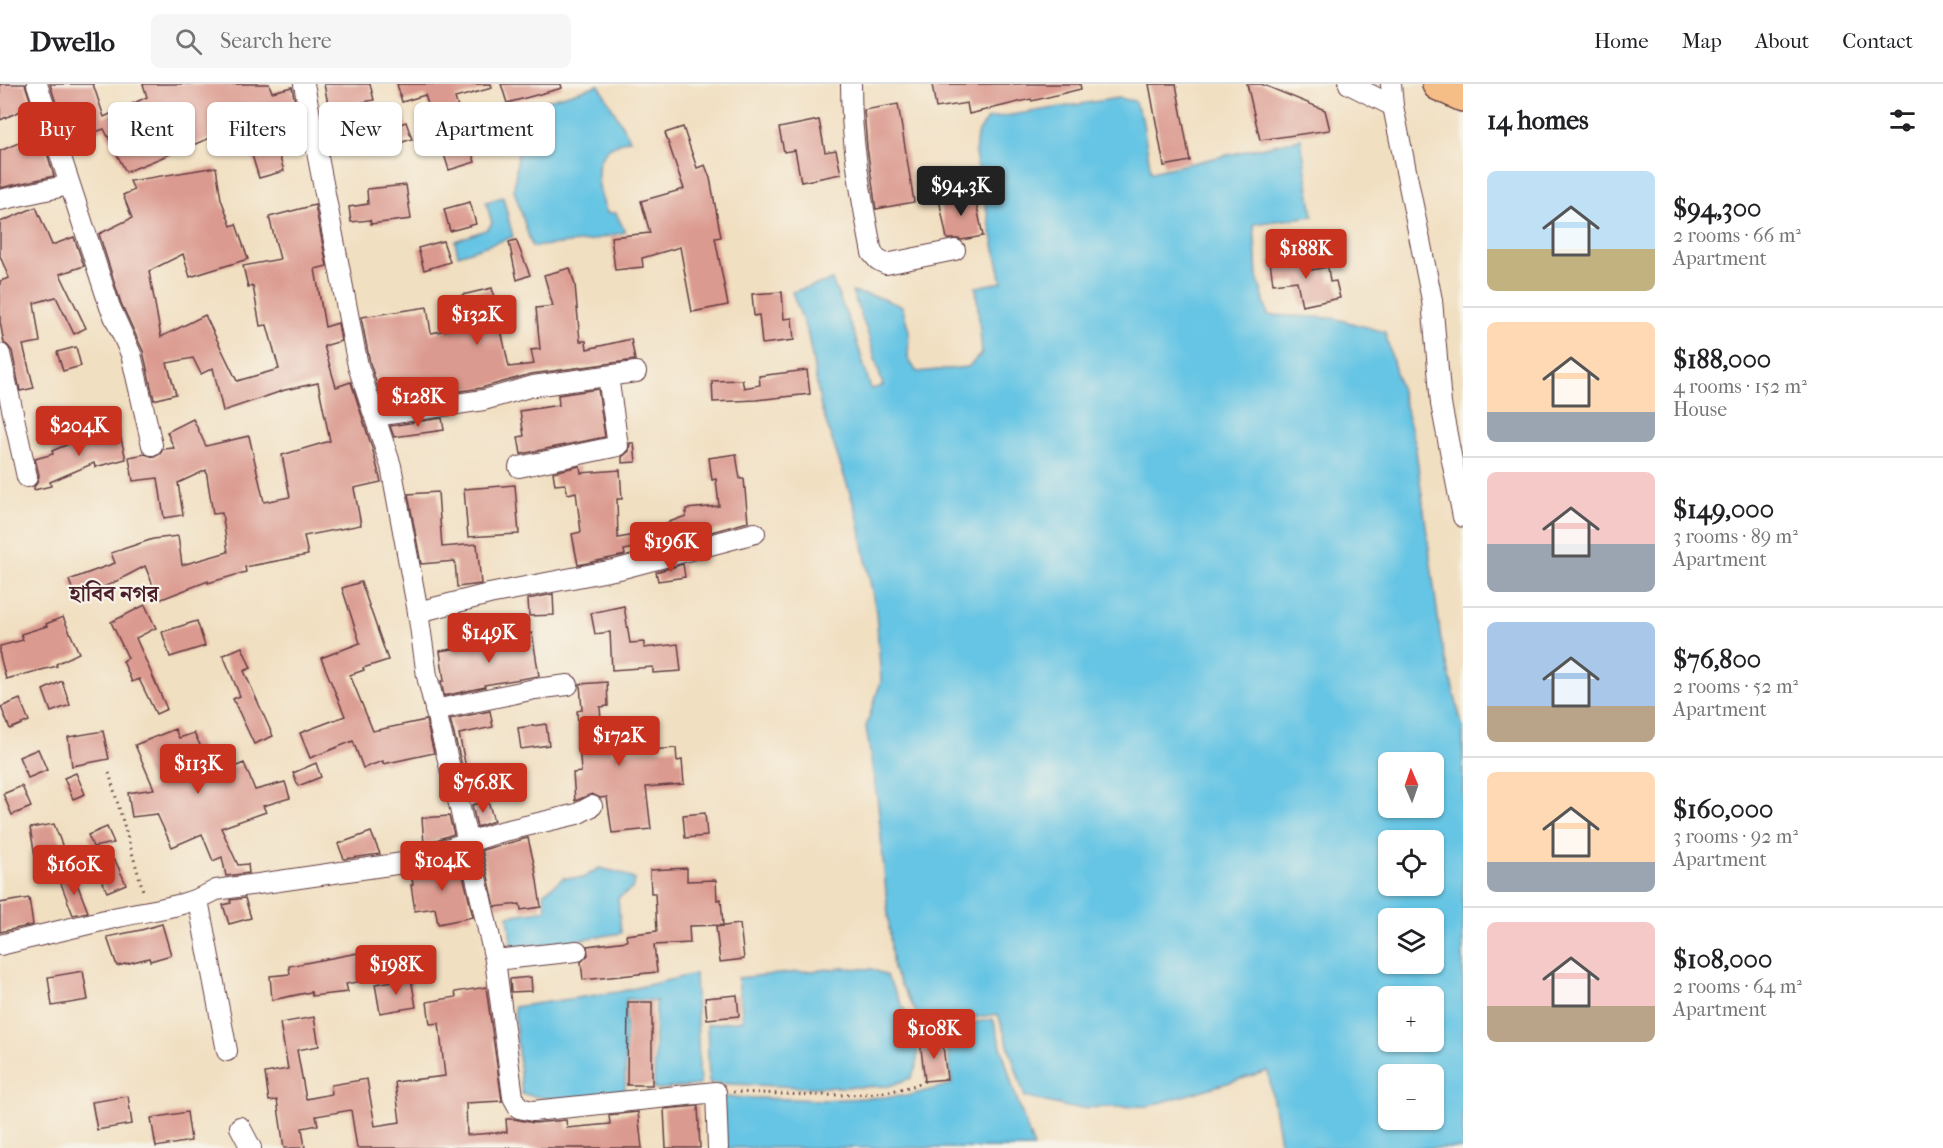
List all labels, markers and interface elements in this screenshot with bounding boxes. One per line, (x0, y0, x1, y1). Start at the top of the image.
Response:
search box (151, 14, 571, 68)
text: Dwello (30, 25, 115, 58)
icon: search (172, 25, 205, 58)
text: Search here (220, 28, 332, 54)
text: Home (1594, 29, 1649, 53)
text: Map (1682, 29, 1722, 53)
text: About (1755, 29, 1809, 53)
text: Contact (1842, 29, 1913, 53)
chip: Buy (18, 102, 96, 156)
chip: Rent (108, 102, 195, 156)
chip: Filters (207, 102, 307, 156)
chip: New (319, 102, 402, 156)
chip: Apartment (414, 102, 555, 156)
icon: filters (1886, 104, 1919, 137)
text: 14 homes (1487, 105, 1589, 136)
pin: $94.3K (912, 166, 1010, 217)
text: $94.3K (931, 174, 991, 197)
text: $94,300 (1673, 193, 1761, 224)
icon: home (1535, 195, 1607, 267)
text: 2 rooms · 66 m² (1673, 224, 1801, 247)
pin: $188K (1264, 229, 1348, 280)
text: $188K (1280, 237, 1332, 260)
text: Apartment (1673, 247, 1767, 270)
pin: $132K (435, 295, 519, 346)
text: $132K (451, 303, 503, 326)
text: $188,000 (1673, 344, 1771, 375)
icon: home (1535, 346, 1607, 418)
text: 4 rooms · 152 m² (1673, 375, 1807, 398)
pin: $128K (376, 377, 460, 428)
text: $128K (391, 385, 445, 408)
text: House (1673, 398, 1727, 421)
pin: $204K (37, 406, 121, 457)
text: $204K (50, 414, 108, 437)
text: $149,000 (1673, 494, 1774, 525)
icon: home (1535, 496, 1607, 568)
pin: $196K (629, 522, 713, 573)
text: 3 rooms · 89 m² (1673, 525, 1798, 548)
text: $196K (644, 530, 698, 553)
text: Apartment (1673, 548, 1767, 571)
district label: হাবিব নগর (68, 580, 160, 607)
pin: $149K (447, 613, 531, 664)
text: $149K (462, 621, 516, 644)
text: $76,800 (1673, 644, 1761, 675)
icon: home (1535, 646, 1607, 718)
text: 2 rooms · 52 m² (1673, 675, 1798, 698)
text: Apartment (1673, 698, 1767, 721)
pin: $172K (577, 716, 661, 767)
text: $172K (593, 724, 645, 747)
pin: $113K (156, 744, 240, 795)
text: $113K (174, 752, 222, 775)
north arrow (1378, 752, 1444, 818)
map controls (1378, 752, 1444, 1130)
pin: $76.8K (434, 763, 532, 814)
text: $76.8K (453, 771, 513, 794)
text: $160,000 (1673, 794, 1773, 825)
icon: home (1535, 796, 1607, 868)
text: 3 rooms · 92 m² (1673, 825, 1798, 848)
button: locate (1378, 830, 1444, 896)
pin: $104K (400, 841, 484, 892)
pin: $160K (32, 845, 116, 896)
text: Apartment (1673, 848, 1767, 871)
text: $104K (414, 849, 470, 872)
text: $160K (47, 853, 101, 876)
button: layers (1378, 908, 1444, 974)
text: $108,000 (1673, 944, 1772, 975)
pin: $198K (354, 945, 438, 996)
icon: home (1535, 946, 1607, 1018)
text: $198K (369, 953, 423, 976)
text: 2 rooms · 64 m² (1673, 975, 1802, 998)
button: + (1378, 986, 1444, 1052)
text: Apartment (1673, 998, 1767, 1021)
pin: $108K (892, 1009, 976, 1060)
text: $108K (907, 1017, 961, 1040)
button: − (1378, 1064, 1444, 1130)

